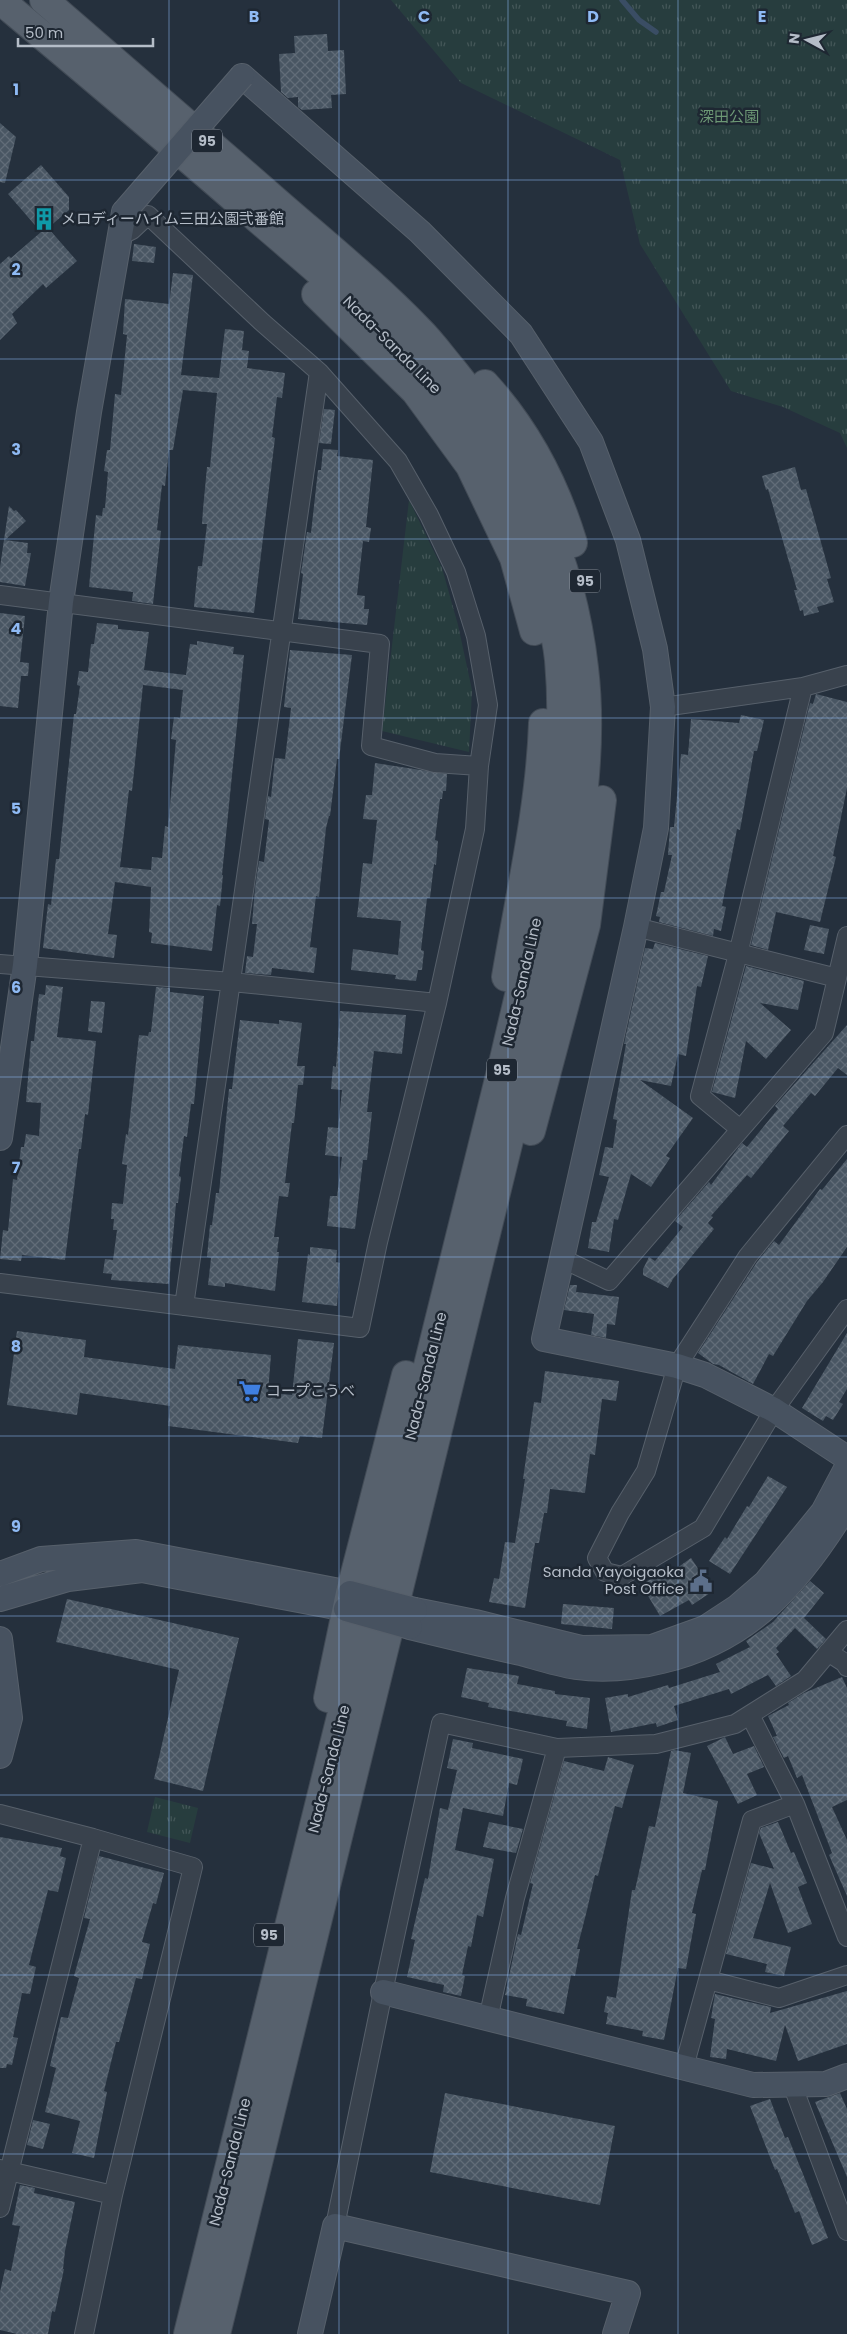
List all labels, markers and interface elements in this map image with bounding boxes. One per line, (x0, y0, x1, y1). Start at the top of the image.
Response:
text: B (249, 5, 259, 28)
text: C (418, 5, 430, 28)
text: D (587, 5, 599, 28)
text: E (758, 5, 766, 28)
scale bar (18, 15, 152, 47)
north arrow (782, 15, 832, 65)
text: 50 m (25, 22, 63, 43)
text: N (784, 32, 805, 45)
text: 1 (13, 78, 19, 101)
park label: 深田公園 (699, 106, 759, 127)
road number: 95 (192, 130, 222, 152)
building icon: メロディーハイム三田公園弐番館 (31, 206, 57, 232)
place label: メロディーハイム三田公園弐番館 (61, 208, 284, 229)
text: 2 (11, 258, 21, 281)
street label: Nada-Sanda Line (339, 291, 446, 398)
text: 3 (11, 438, 21, 461)
road number: 95 (570, 570, 600, 592)
text: 4 (11, 617, 22, 640)
text: 5 (11, 797, 21, 820)
street label: Nada-Sanda Line (497, 916, 546, 1048)
text: 6 (11, 976, 21, 999)
road number: 95 (487, 1058, 517, 1082)
text: 7 (12, 1156, 21, 1179)
street label: Nada-Sanda Line (399, 1310, 452, 1442)
text: 8 (11, 1335, 21, 1358)
supermarket icon: コープこうべ (237, 1378, 263, 1404)
place label: コープこうべ (266, 1380, 355, 1401)
text: 9 (11, 1515, 21, 1538)
place label: Sanda Yayoigaoka Post Office (543, 1561, 684, 1599)
public building icon: Sanda Yayoigaoka Post Office (688, 1568, 714, 1594)
street label: Nada-Sanda Line (302, 1703, 355, 1835)
road number: 95 (254, 1924, 284, 1946)
street label: Nada-Sanda Line (203, 2096, 256, 2228)

